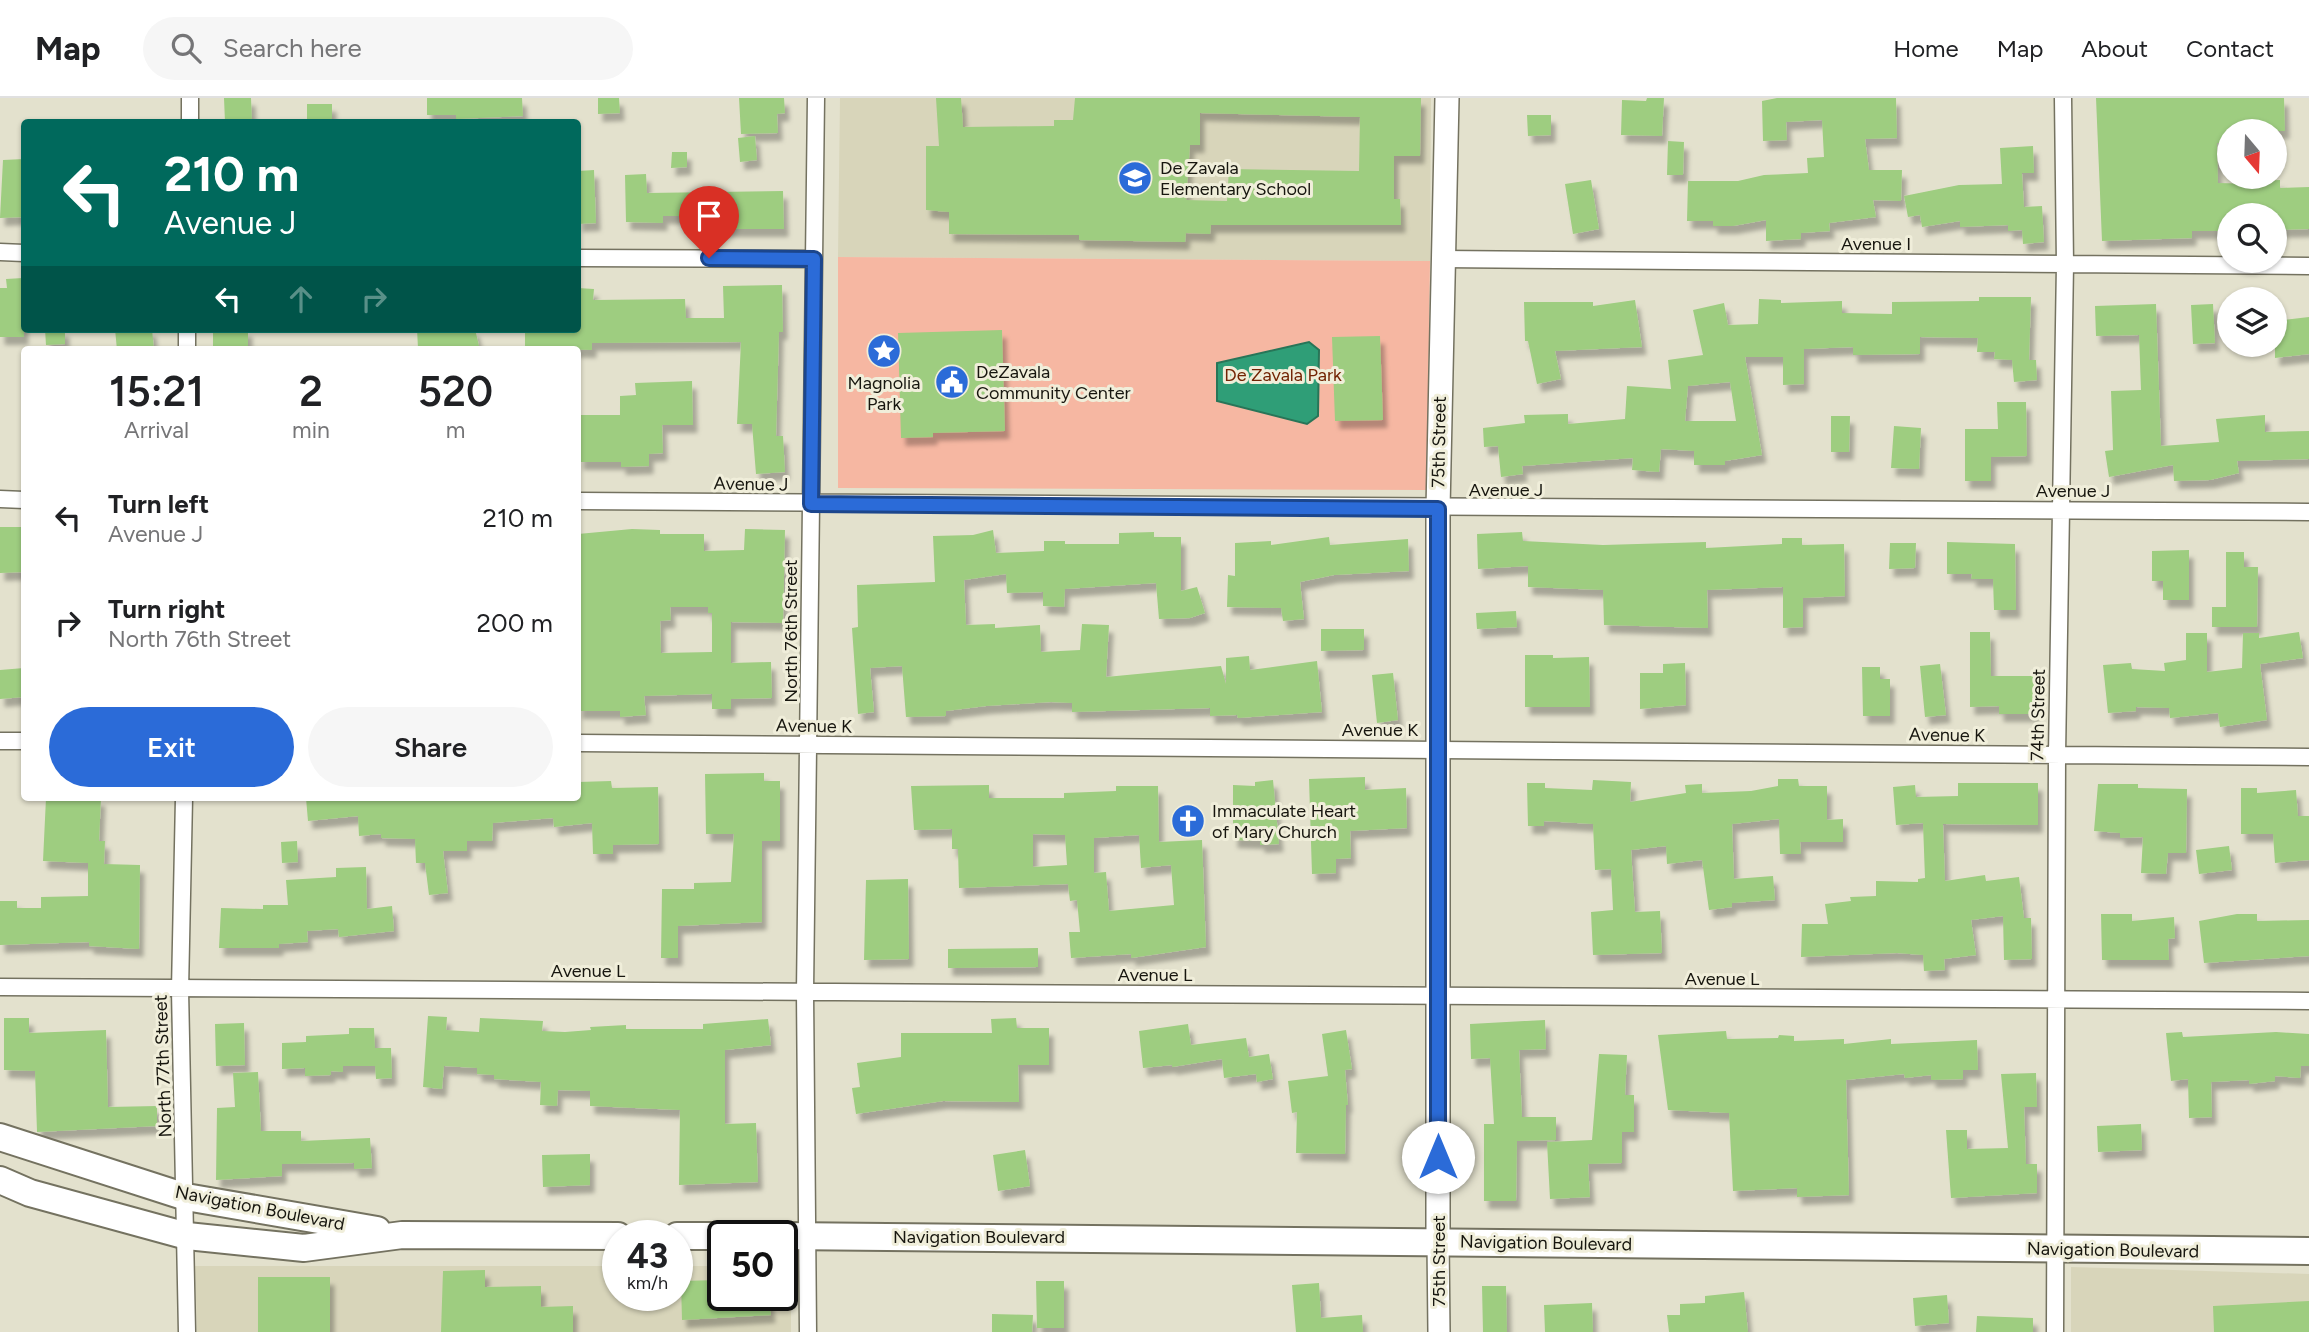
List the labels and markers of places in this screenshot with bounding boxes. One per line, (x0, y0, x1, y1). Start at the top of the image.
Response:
place label: De Zavala Elementary School (1160, 157, 1311, 200)
school or university icon: De Zavala Elementary School (1116, 159, 1154, 197)
pin (679, 186, 739, 258)
place icon: Magnolia Park (865, 332, 903, 370)
place label: DeZavala Community Center (976, 361, 1131, 404)
public building icon: DeZavala Community Center (933, 363, 971, 401)
place label: Magnolia Park (848, 372, 920, 415)
place label: Immaculate Heart of Mary Church (1212, 800, 1356, 843)
church icon: Immaculate Heart of Mary Church (1169, 802, 1207, 840)

